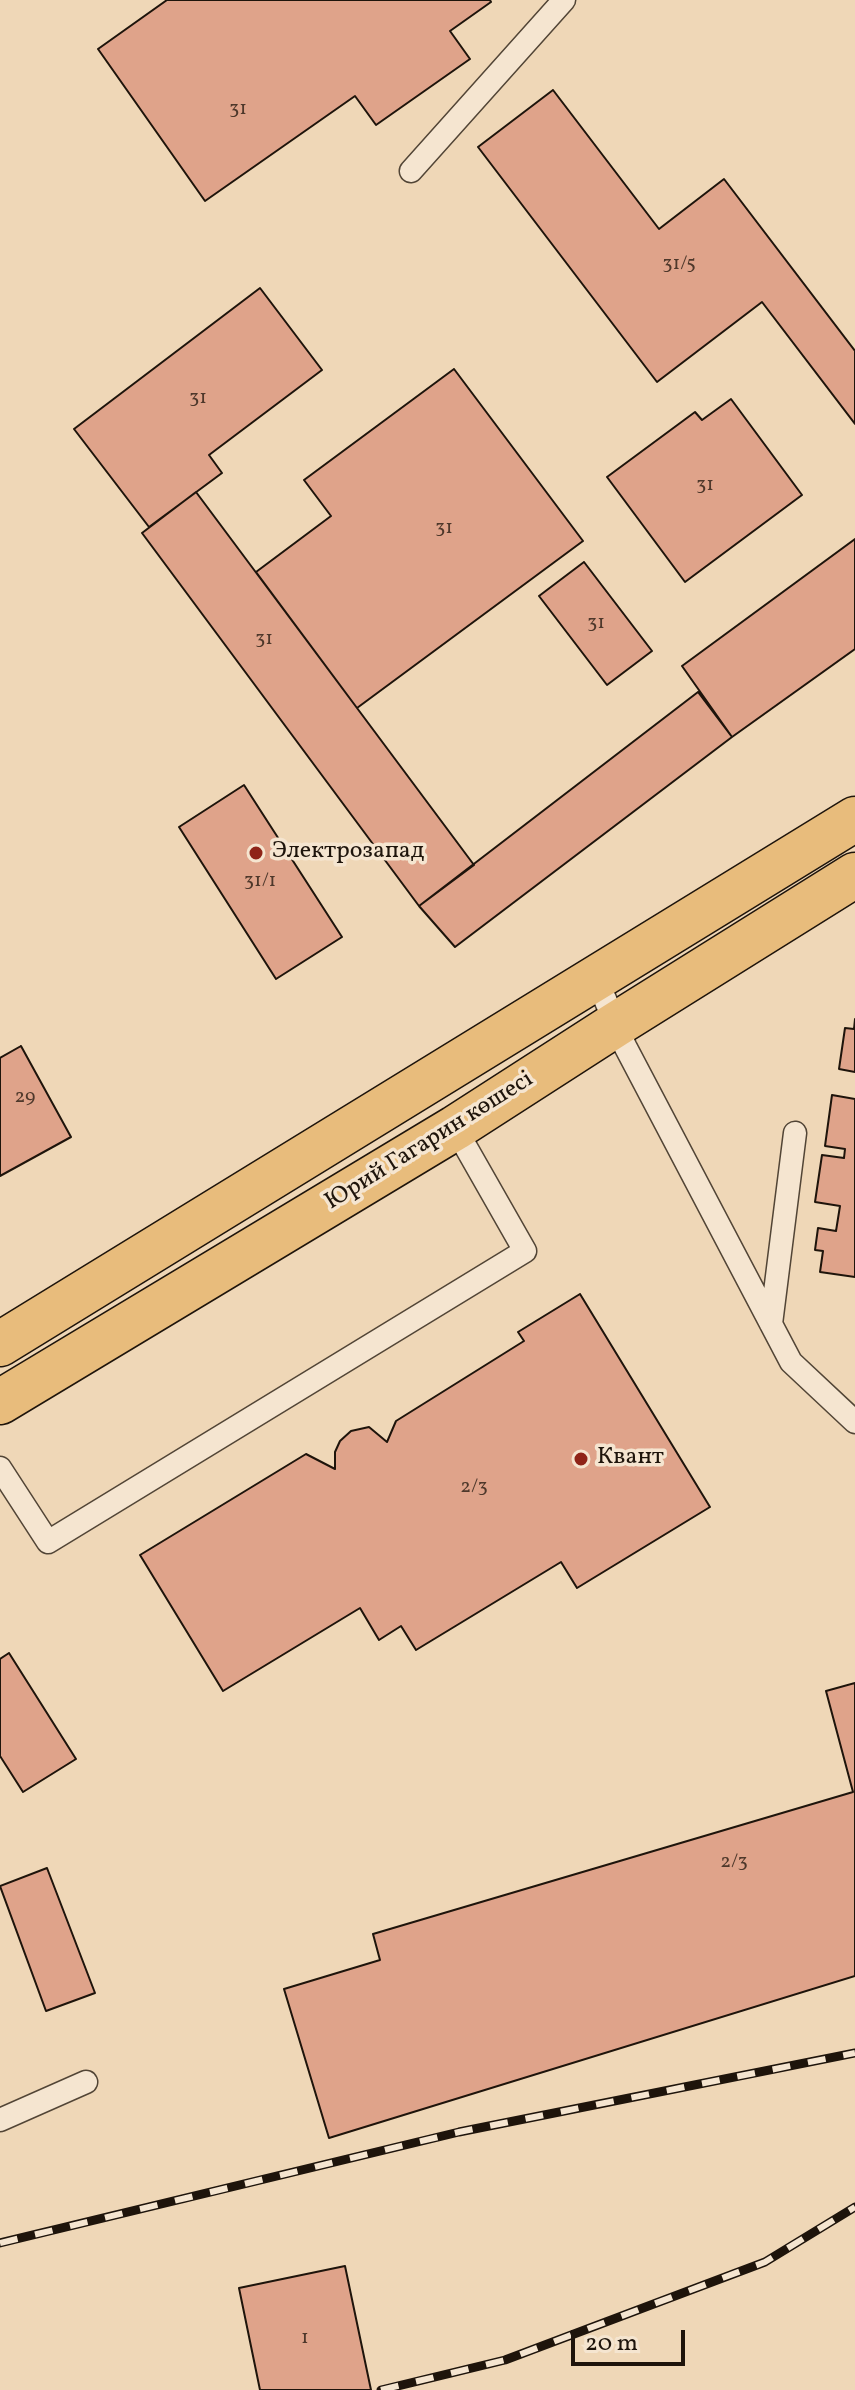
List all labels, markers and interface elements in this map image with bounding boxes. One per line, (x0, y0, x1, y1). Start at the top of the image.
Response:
house number: 31 (229, 98, 247, 122)
house number: 31/5 (662, 253, 696, 277)
house number: 31 (189, 387, 207, 411)
house number: 31 (696, 474, 714, 498)
house number: 31 (435, 517, 453, 541)
house number: 31 (587, 612, 605, 636)
house number: 31 (255, 628, 273, 652)
place label: Электрозапад (272, 839, 424, 867)
marker: Электрозапад (247, 844, 265, 862)
house number: 31/1 (244, 870, 276, 894)
street label: Юрий Гагарин көшесі (321, 1066, 539, 1218)
house number: 29 (15, 1086, 35, 1110)
place label: Квант (597, 1445, 664, 1473)
marker: Квант (572, 1450, 590, 1468)
house number: 2/3 (460, 1476, 488, 1500)
house number: 2/3 (720, 1851, 748, 1875)
scale bar (575, 2314, 689, 2364)
house number: 1 (301, 2327, 309, 2351)
text: 20 m (585, 2327, 638, 2361)

